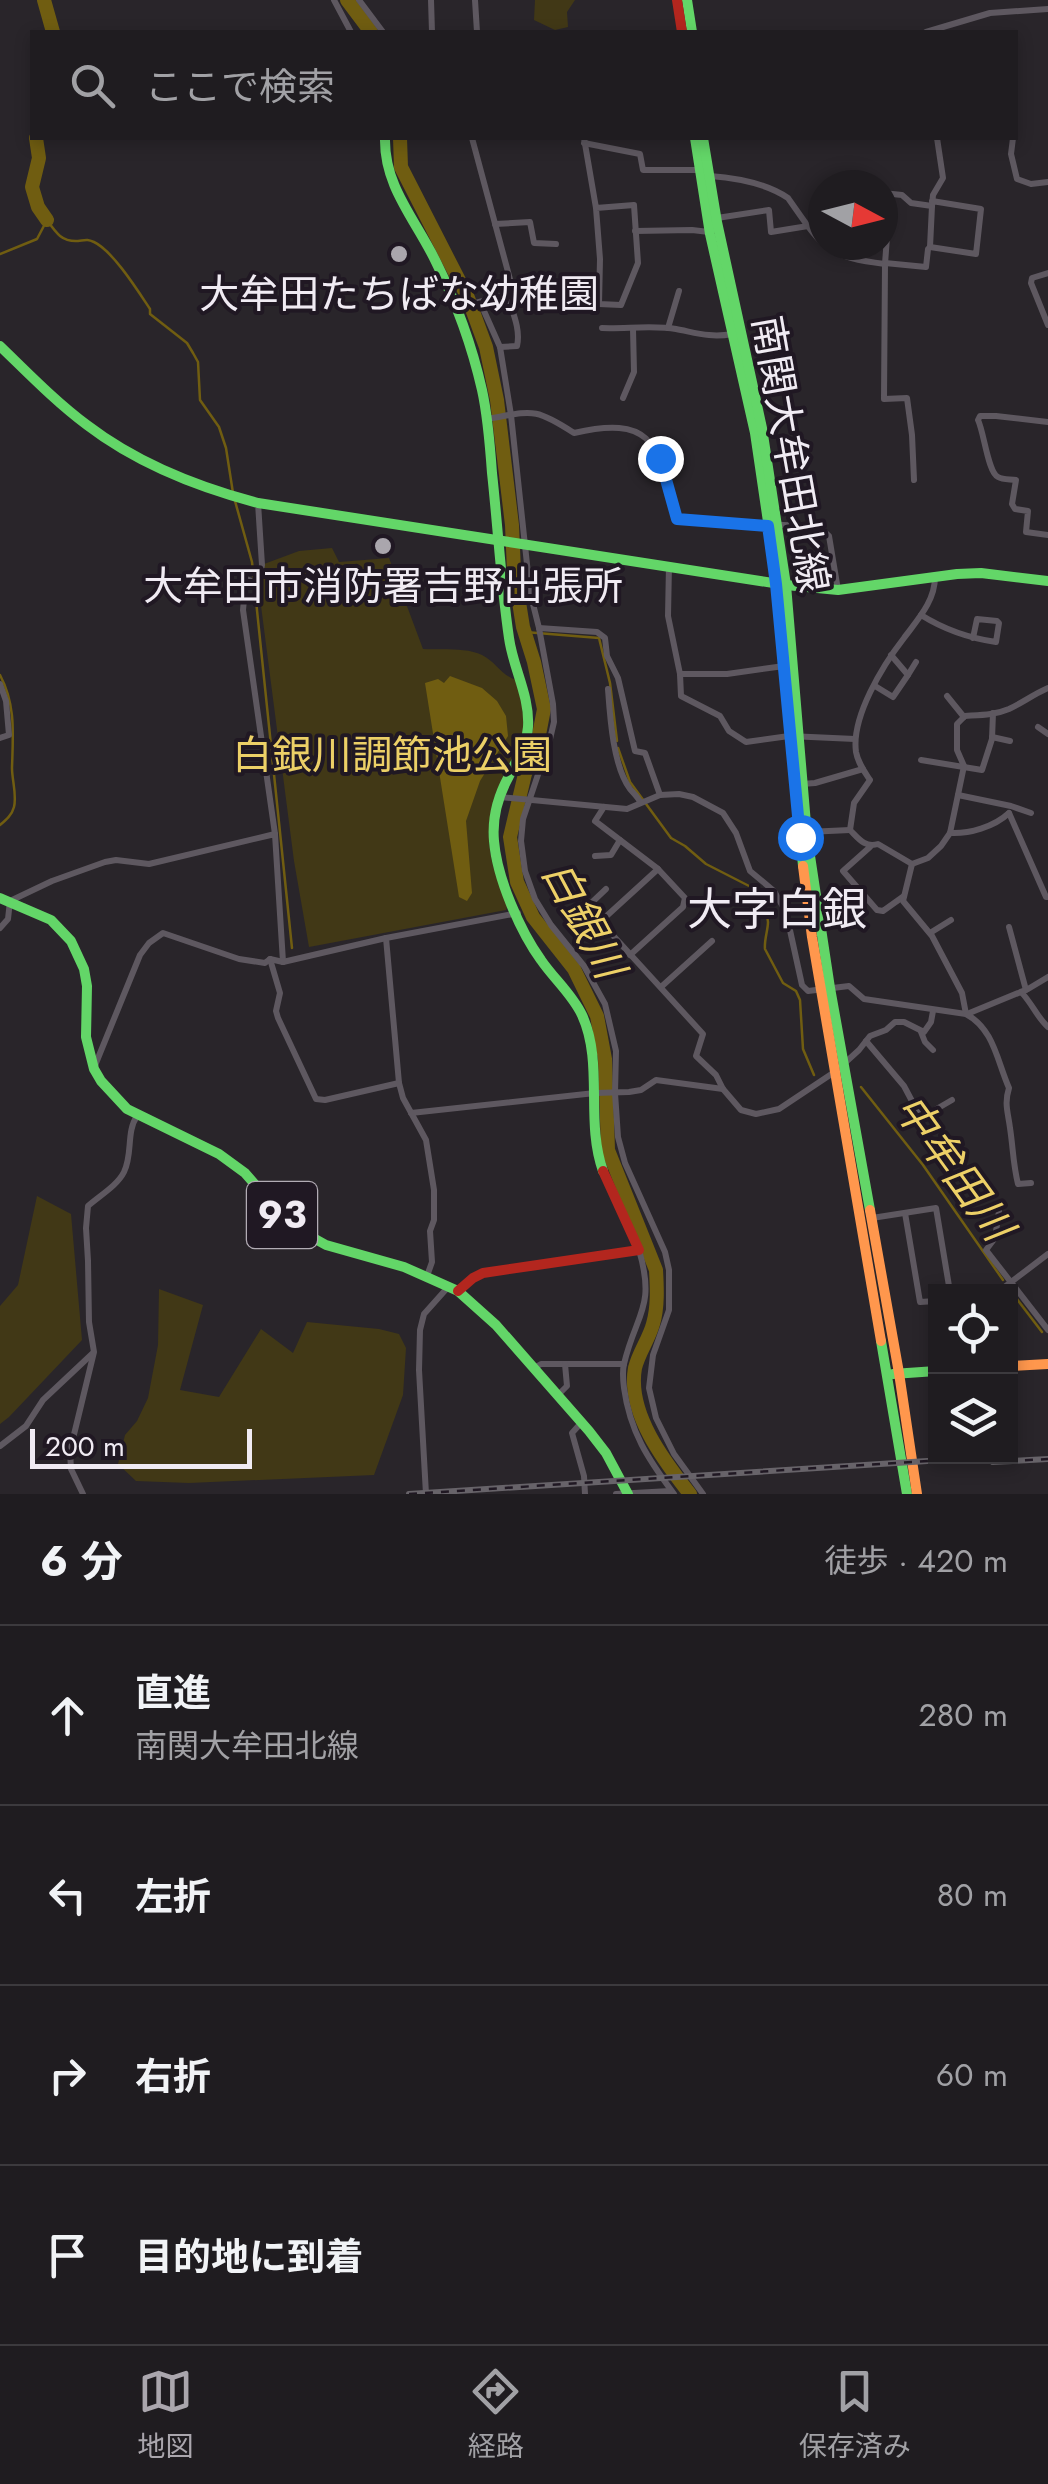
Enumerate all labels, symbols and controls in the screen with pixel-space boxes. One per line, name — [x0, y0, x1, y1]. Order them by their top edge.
search box — [30, 30, 1018, 140]
icon: search — [65, 58, 120, 113]
text: ここで検索 — [145, 59, 335, 114]
north arrow — [808, 170, 898, 260]
marker: 大牟田たちばな幼稚園 — [388, 243, 410, 265]
place label: 大牟田たちばな幼稚園 — [199, 265, 599, 323]
street label: 南関大牟田北線 — [738, 311, 844, 597]
route end — [638, 436, 684, 482]
marker: 大牟田市消防署吉野出張所 — [372, 535, 394, 557]
place label: 大牟田市消防署吉野出張所 — [143, 557, 623, 615]
park label: 白銀川調節池公園 — [232, 726, 552, 784]
route start — [778, 815, 824, 861]
water label: 白銀川 — [527, 849, 642, 993]
district label: 大字白銀 — [687, 877, 867, 942]
water label: 中牟田川 — [880, 1081, 1030, 1256]
road number: 93 — [247, 1182, 317, 1248]
map controls — [928, 1284, 1018, 1464]
button: locate — [928, 1284, 1018, 1374]
button: layers — [928, 1374, 1018, 1464]
scale bar — [30, 1424, 252, 1468]
text: 200 m — [45, 1426, 125, 1467]
text: 6 分 — [40, 1531, 123, 1592]
text: 徒歩 · 420 m — [825, 1538, 1008, 1584]
text: 直進 — [135, 1665, 211, 1720]
icon: ahead — [40, 1688, 95, 1743]
text: 280 m — [919, 1692, 1008, 1738]
text: 南関大牟田北線 — [135, 1723, 359, 1769]
icon: left — [40, 1868, 95, 1923]
text: 左折 — [135, 1869, 211, 1924]
text: 80 m — [937, 1872, 1008, 1918]
icon: right — [40, 2048, 95, 2103]
text: 右折 — [135, 2049, 211, 2104]
text: 60 m — [936, 2052, 1008, 2098]
icon: arrive — [40, 2228, 95, 2283]
text: 目的地に到着 — [135, 2229, 363, 2284]
tab: 地図 — [137, 2364, 193, 2467]
tab: 経路 — [468, 2364, 524, 2467]
tab: 保存済み — [799, 2364, 911, 2467]

